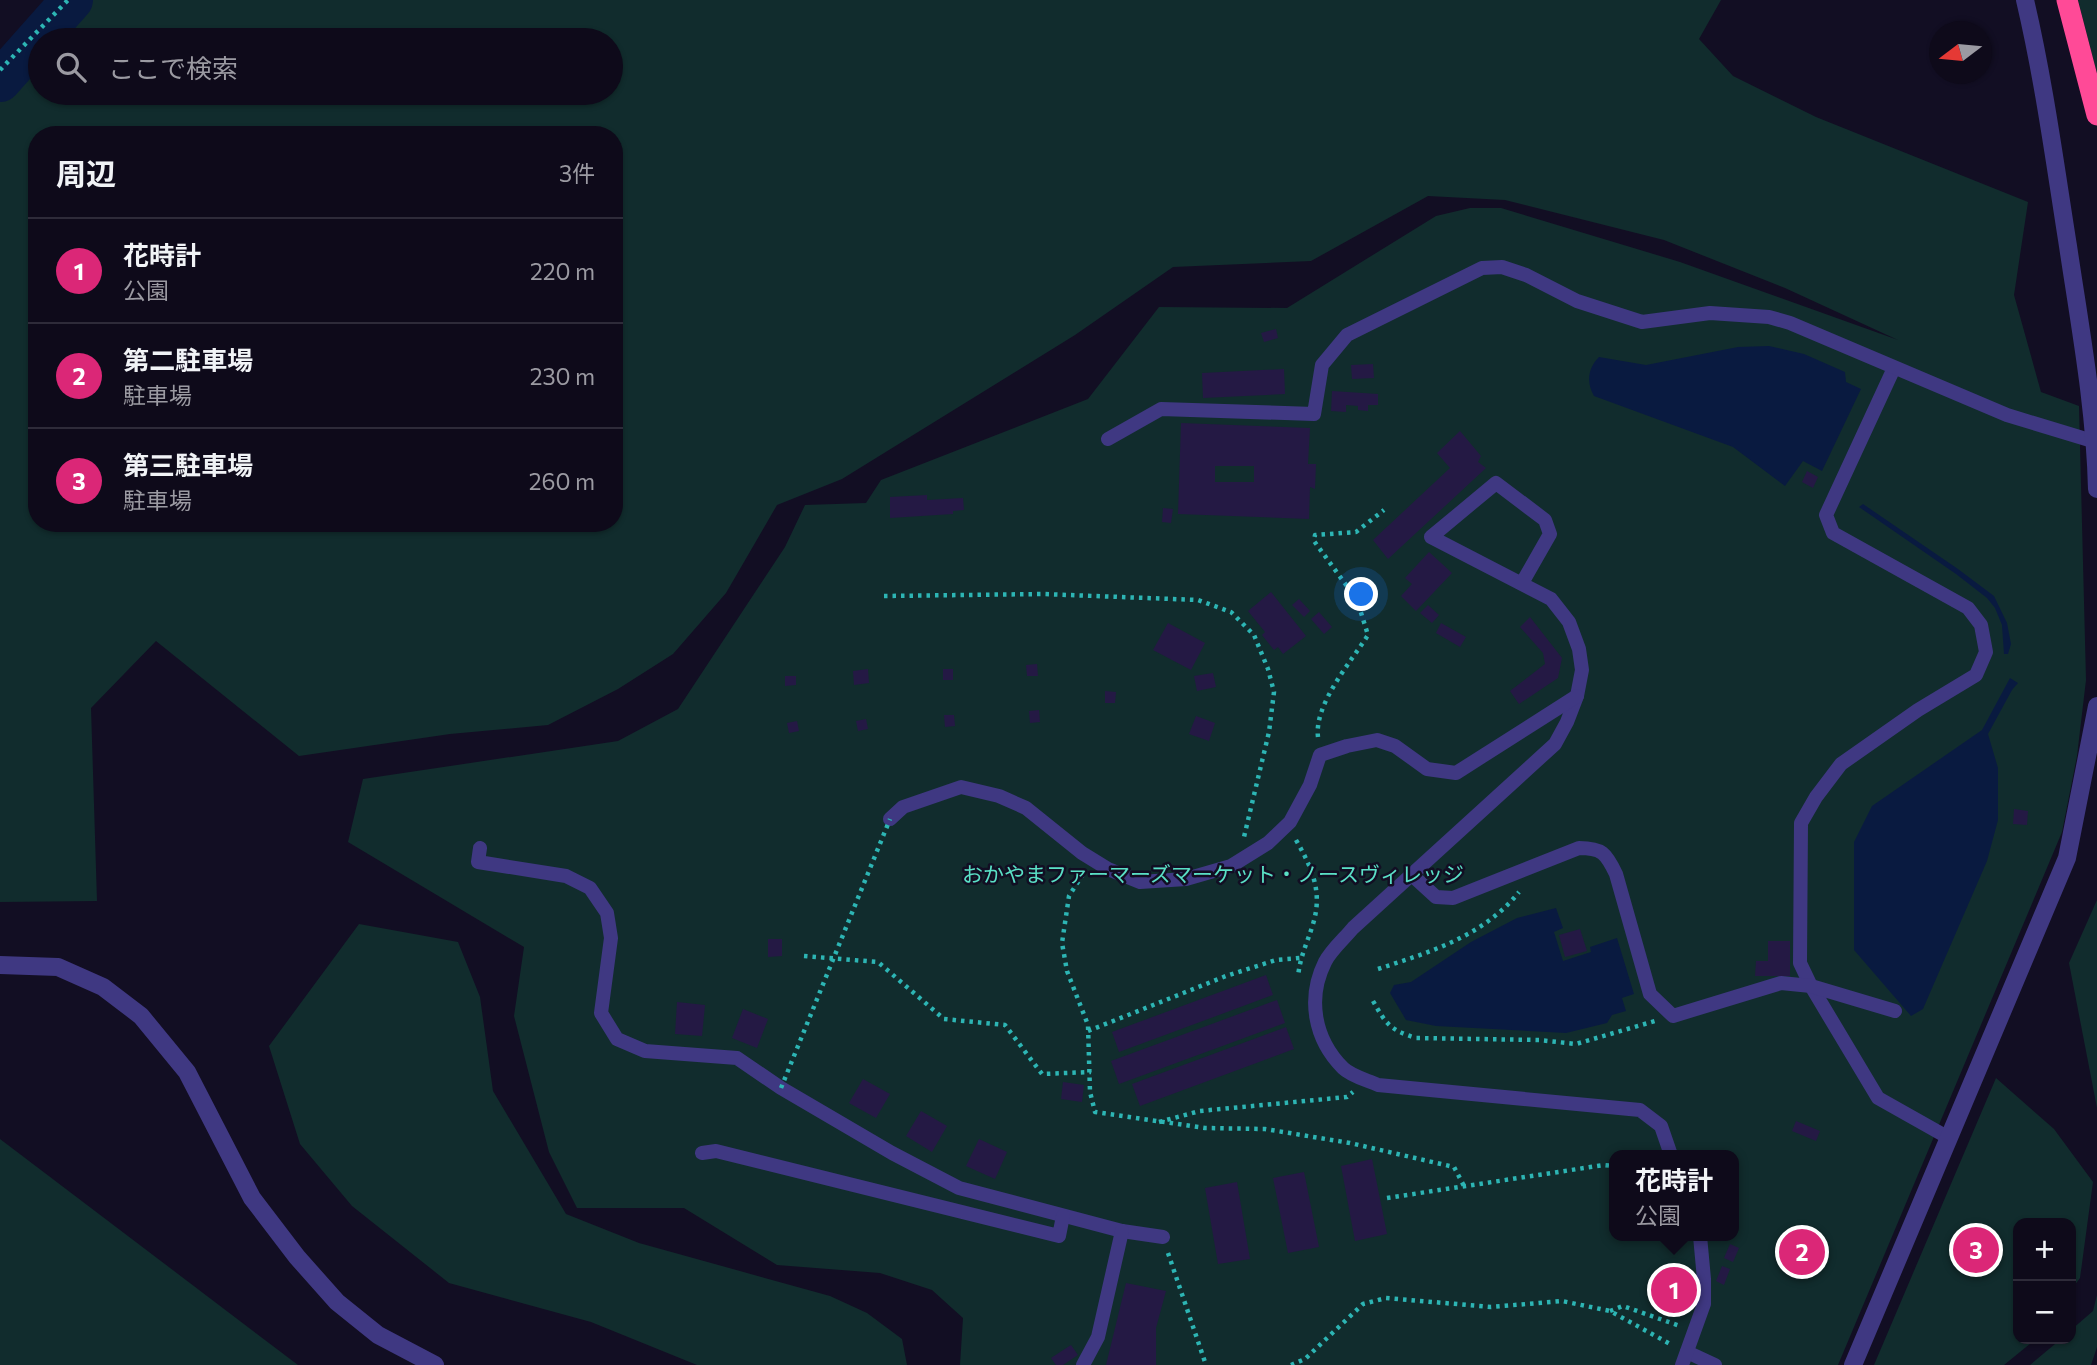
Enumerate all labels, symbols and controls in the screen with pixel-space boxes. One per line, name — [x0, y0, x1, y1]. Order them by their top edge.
north arrow — [1929, 21, 1992, 84]
search box — [28, 28, 623, 105]
icon: search — [52, 48, 90, 86]
text: ここで検索 — [108, 52, 238, 83]
text: 周辺 — [56, 154, 116, 191]
text: 3件 — [559, 159, 595, 187]
text: 花時計 — [123, 239, 201, 270]
text: 1 — [74, 257, 84, 285]
text: 220 m — [530, 257, 595, 285]
text: 公園 — [123, 276, 169, 304]
text: 第二駐車場 — [123, 344, 253, 375]
text: 2 — [72, 362, 86, 390]
text: 230 m — [530, 362, 595, 390]
text: 駐車場 — [123, 381, 192, 409]
text: 第三駐車場 — [123, 449, 253, 480]
text: 3 — [72, 467, 86, 495]
text: 260 m — [529, 467, 595, 495]
text: 駐車場 — [123, 486, 192, 514]
your location — [1344, 577, 1378, 611]
park label: おかやまファーマーズマーケット・ノースヴィレッジ — [962, 861, 1464, 886]
popup — [1609, 1150, 1739, 1241]
text: 花時計 — [1635, 1164, 1713, 1195]
text: 公園 — [1635, 1201, 1681, 1229]
map controls — [2013, 1218, 2076, 1344]
button: + — [2013, 1218, 2076, 1281]
pin: 3 — [1953, 1224, 1999, 1276]
pin: 2 — [1779, 1226, 1825, 1278]
pin: 1 — [1651, 1264, 1697, 1316]
button: − — [2013, 1281, 2076, 1344]

